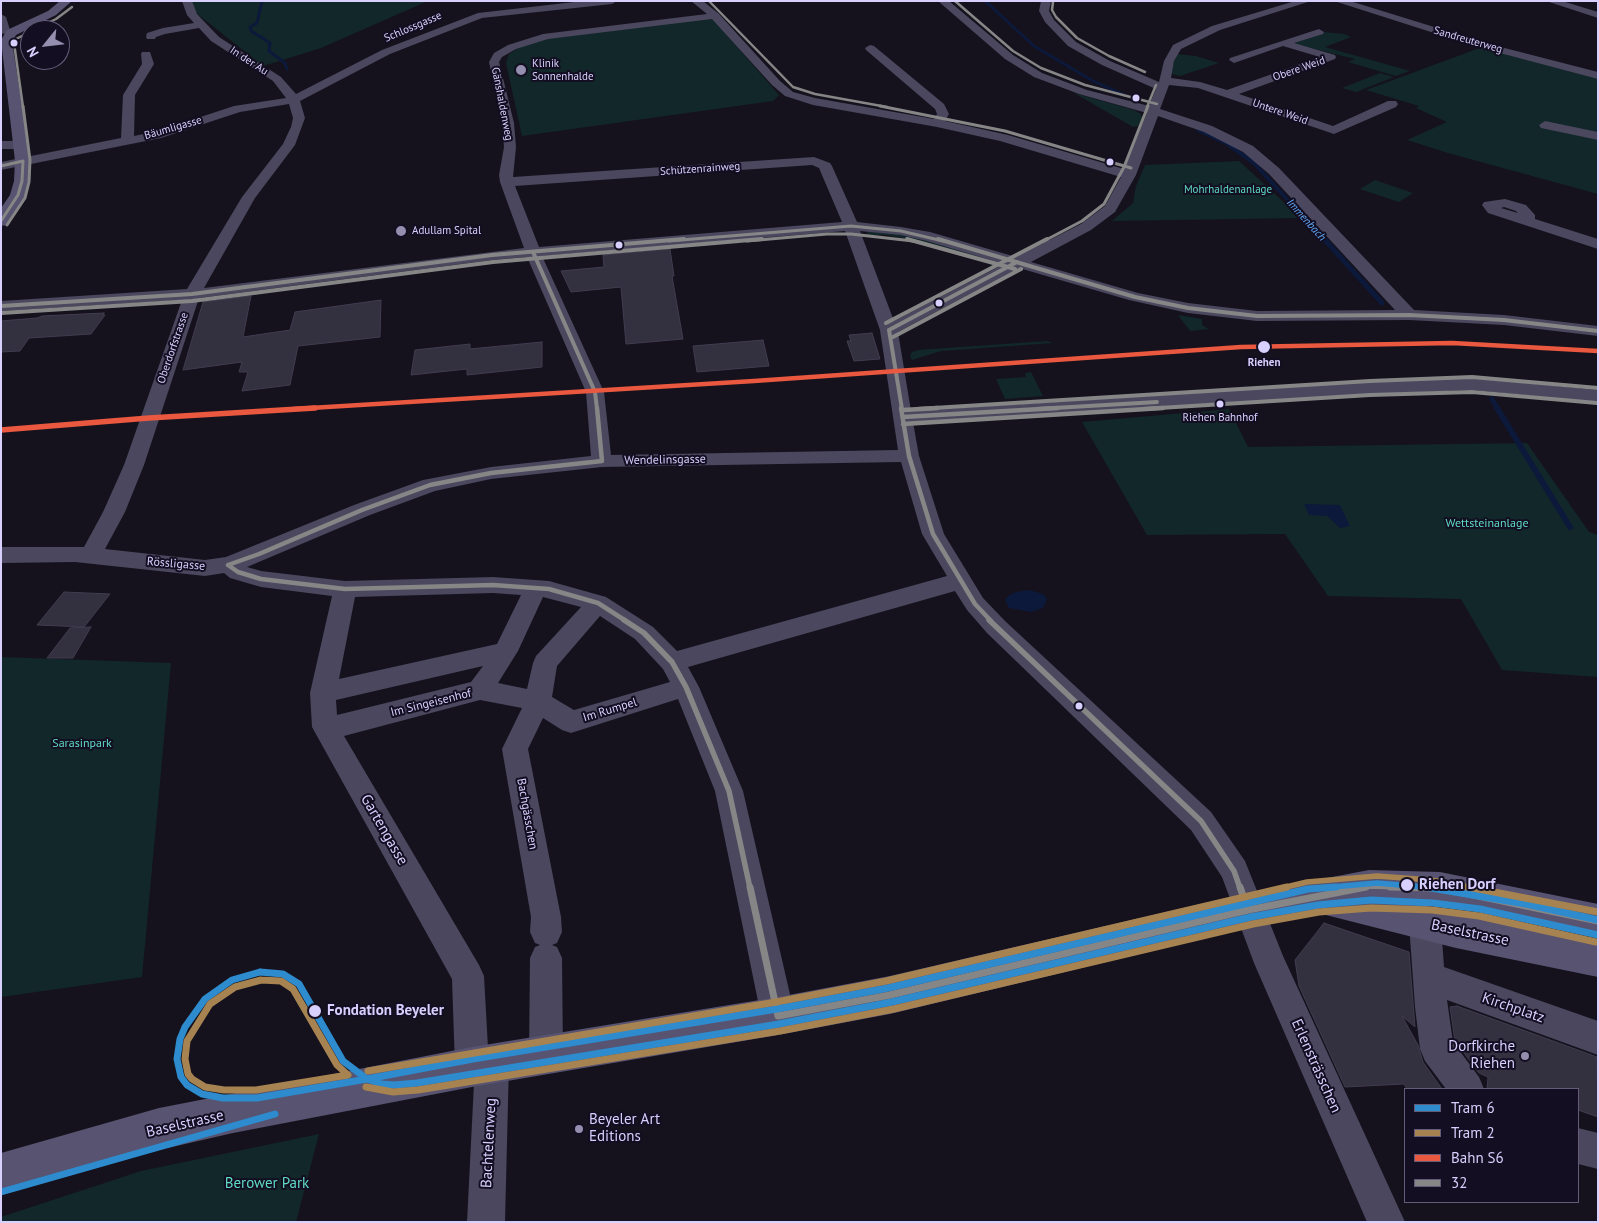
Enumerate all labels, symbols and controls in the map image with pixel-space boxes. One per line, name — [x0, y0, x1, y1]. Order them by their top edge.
street label: Schlossgasse — [382, 9, 444, 45]
north arrow — [20, 20, 70, 70]
street label: Sandreuterweg — [1432, 24, 1504, 56]
unlabelled marker — [9, 38, 19, 48]
text: N — [23, 43, 43, 60]
street label: In der Au — [227, 44, 271, 78]
street label: Obere Weid — [1271, 54, 1327, 84]
place label: Klinik Sonnenhalde — [532, 57, 594, 83]
marker: Klinik Sonnenhalde — [514, 63, 528, 77]
street label: Gänshaldenweg — [488, 66, 516, 142]
unlabelled marker — [1131, 93, 1141, 103]
street label: Untere Weid — [1251, 96, 1309, 128]
street label: Bäumligasse — [143, 114, 203, 142]
unlabelled marker — [1105, 157, 1115, 167]
street label: Schützenrainweg — [659, 160, 741, 178]
park label: Mohrhaldenanlage — [1184, 183, 1272, 197]
water label: Immenbach — [1284, 196, 1328, 244]
marker: Adullam Spital — [394, 224, 408, 238]
place label: Adullam Spital — [412, 224, 481, 238]
unlabelled marker — [614, 240, 624, 250]
unlabelled marker — [934, 298, 944, 308]
street label: Oberdorfstrasse — [155, 311, 191, 385]
marker: Riehen — [1256, 339, 1272, 355]
place label: Riehen — [1248, 356, 1280, 370]
marker: Riehen Bahnhof — [1215, 399, 1225, 409]
place label: Riehen Bahnhof — [1183, 411, 1257, 425]
street label: Wendelinsgasse — [624, 452, 706, 468]
park label: Wettsteinanlage — [1445, 517, 1529, 531]
street label: Rössligasse — [146, 554, 206, 574]
street label: Im Singeisenhof — [389, 686, 473, 720]
street label: Im Rumpel — [581, 695, 639, 725]
unlabelled marker — [1074, 701, 1084, 711]
park label: Sarasinpark — [52, 737, 112, 751]
street label: Bachgässchen — [514, 777, 540, 851]
street label: Gartengasse — [357, 791, 411, 869]
place label: Riehen Dorf — [1419, 876, 1495, 894]
marker: Riehen Dorf — [1399, 877, 1415, 893]
street label: Baselstrasse — [1430, 916, 1510, 950]
street label: Kirchplatz — [1479, 989, 1547, 1027]
place label: Fondation Beyeler — [327, 1002, 444, 1020]
marker: Fondation Beyeler — [307, 1003, 323, 1019]
street label: Erlensträsschen — [1287, 1016, 1345, 1116]
place label: Dorfkirche Riehen — [1448, 1038, 1515, 1073]
marker: Dorfkirche Riehen — [1519, 1050, 1531, 1062]
legend — [1404, 1088, 1579, 1203]
street label: Bachtelenweg — [478, 1097, 500, 1189]
text: Tram 6 — [1451, 1098, 1495, 1117]
street label: Baselstrasse — [145, 1106, 225, 1142]
place label: Beyeler Art Editions — [589, 1111, 660, 1146]
marker: Beyeler Art Editions — [573, 1123, 585, 1135]
text: Tram 2 — [1451, 1123, 1495, 1142]
text: Bahn S6 — [1451, 1148, 1504, 1167]
text: 32 — [1451, 1173, 1467, 1192]
park label: Berower Park — [225, 1175, 309, 1193]

